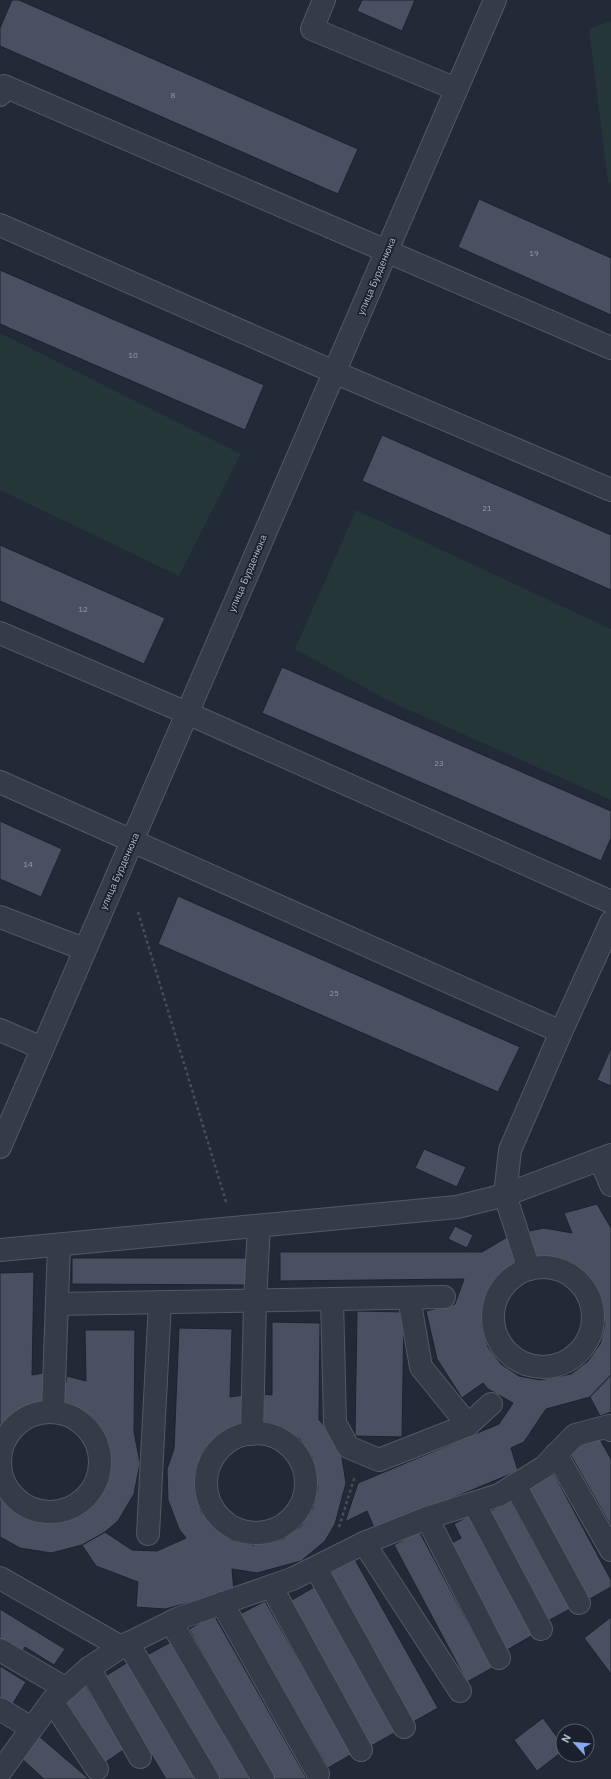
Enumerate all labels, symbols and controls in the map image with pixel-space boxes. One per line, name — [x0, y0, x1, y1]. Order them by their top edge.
house number: 8 — [171, 90, 176, 100]
street label: улица Бурденюка — [354, 235, 399, 317]
house number: 19 — [529, 248, 539, 258]
house number: 10 — [128, 350, 138, 360]
house number: 21 — [482, 503, 492, 513]
street label: улица Бурденюка — [225, 532, 270, 614]
house number: 12 — [78, 604, 88, 614]
house number: 23 — [434, 758, 444, 768]
street label: улица Бурденюка — [97, 830, 143, 912]
house number: 14 — [23, 859, 33, 869]
house number: 25 — [329, 988, 339, 998]
north arrow — [555, 1723, 595, 1763]
text: N — [558, 1732, 574, 1745]

